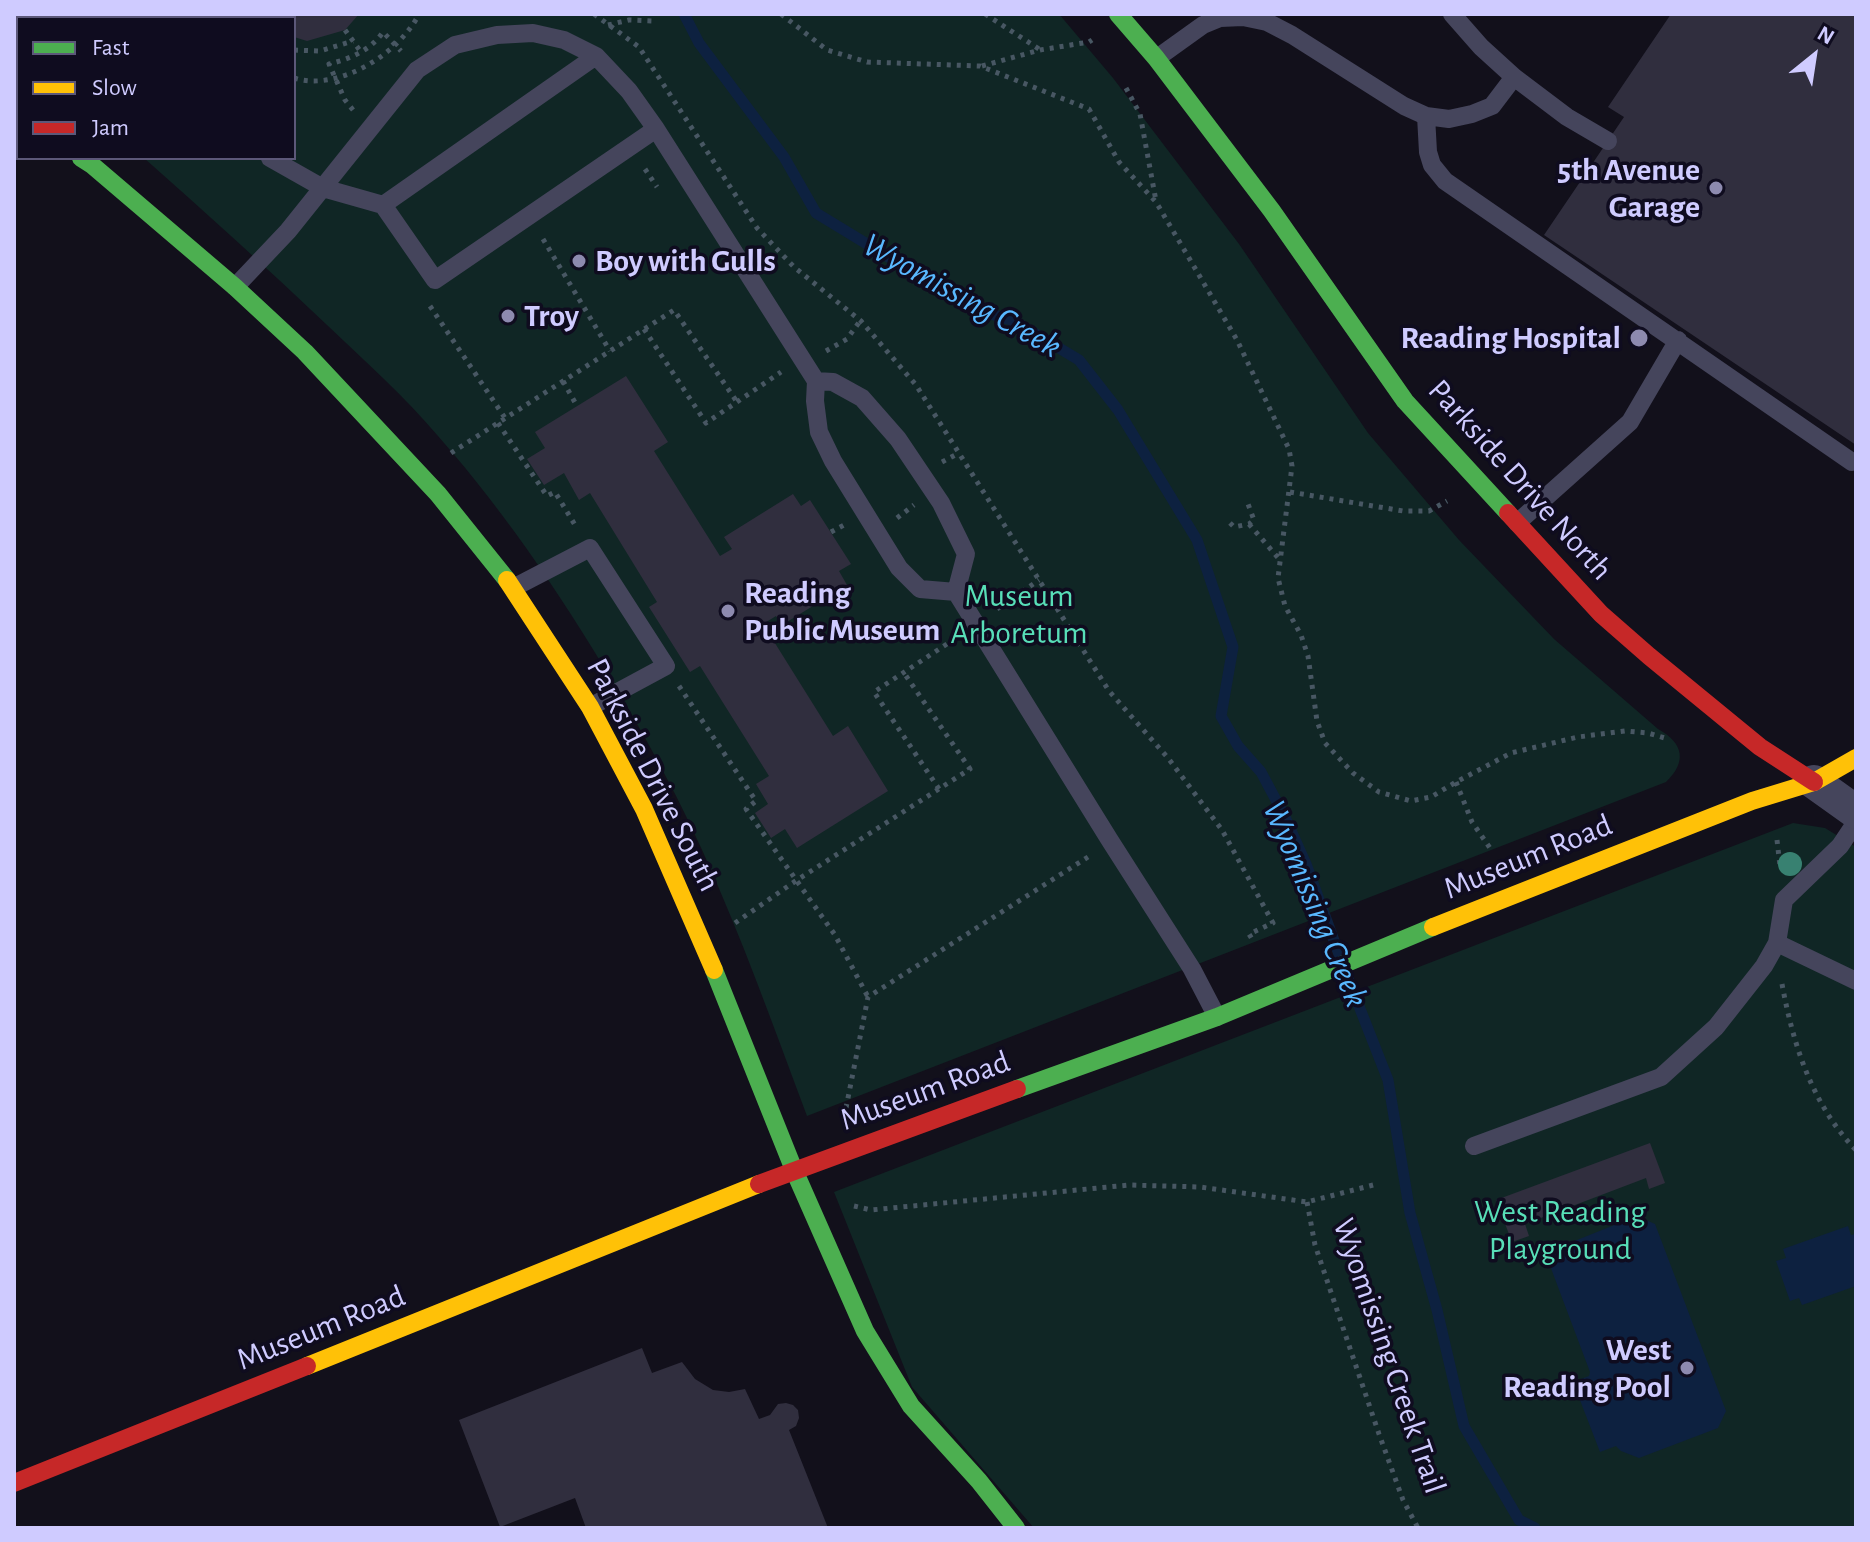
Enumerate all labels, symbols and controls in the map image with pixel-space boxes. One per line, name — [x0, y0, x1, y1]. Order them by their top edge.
legend — [16, 16, 296, 160]
north arrow — [1774, 16, 1854, 96]
text: N — [1814, 22, 1838, 49]
text: Fast — [92, 36, 129, 60]
text: Slow — [92, 76, 137, 100]
text: Jam — [92, 116, 129, 140]
place label: 5th Avenue Garage — [1557, 151, 1700, 226]
marker: 5th Avenue Garage — [1707, 179, 1725, 197]
water label: Wyomissing Creek — [856, 225, 1068, 367]
place label: Boy with Gulls — [595, 242, 776, 280]
marker: Boy with Gulls — [570, 252, 588, 270]
place label: Troy — [524, 297, 579, 335]
marker: Troy — [499, 307, 517, 325]
place label: Reading Hospital — [1400, 319, 1621, 357]
marker: Reading Hospital — [1628, 327, 1650, 349]
street label: Parkside Drive North — [1420, 372, 1620, 588]
place label: Reading Public Museum — [744, 574, 940, 649]
park label: Museum Arboretum — [950, 577, 1088, 652]
marker: Reading Public Museum — [719, 602, 737, 620]
street label: Parkside Drive South — [578, 652, 728, 898]
water label: Wyomissing Creek — [1253, 794, 1377, 1014]
street label: Museum Road — [1438, 806, 1618, 908]
street label: Museum Road — [835, 1043, 1015, 1139]
park label: West Reading Playground — [1474, 1193, 1646, 1268]
street label: Wyomissing Creek Trail — [1324, 1213, 1454, 1499]
street label: Museum Road — [231, 1277, 411, 1379]
place label: West Reading Pool — [1503, 1331, 1671, 1406]
marker: West Reading Pool — [1678, 1359, 1696, 1377]

